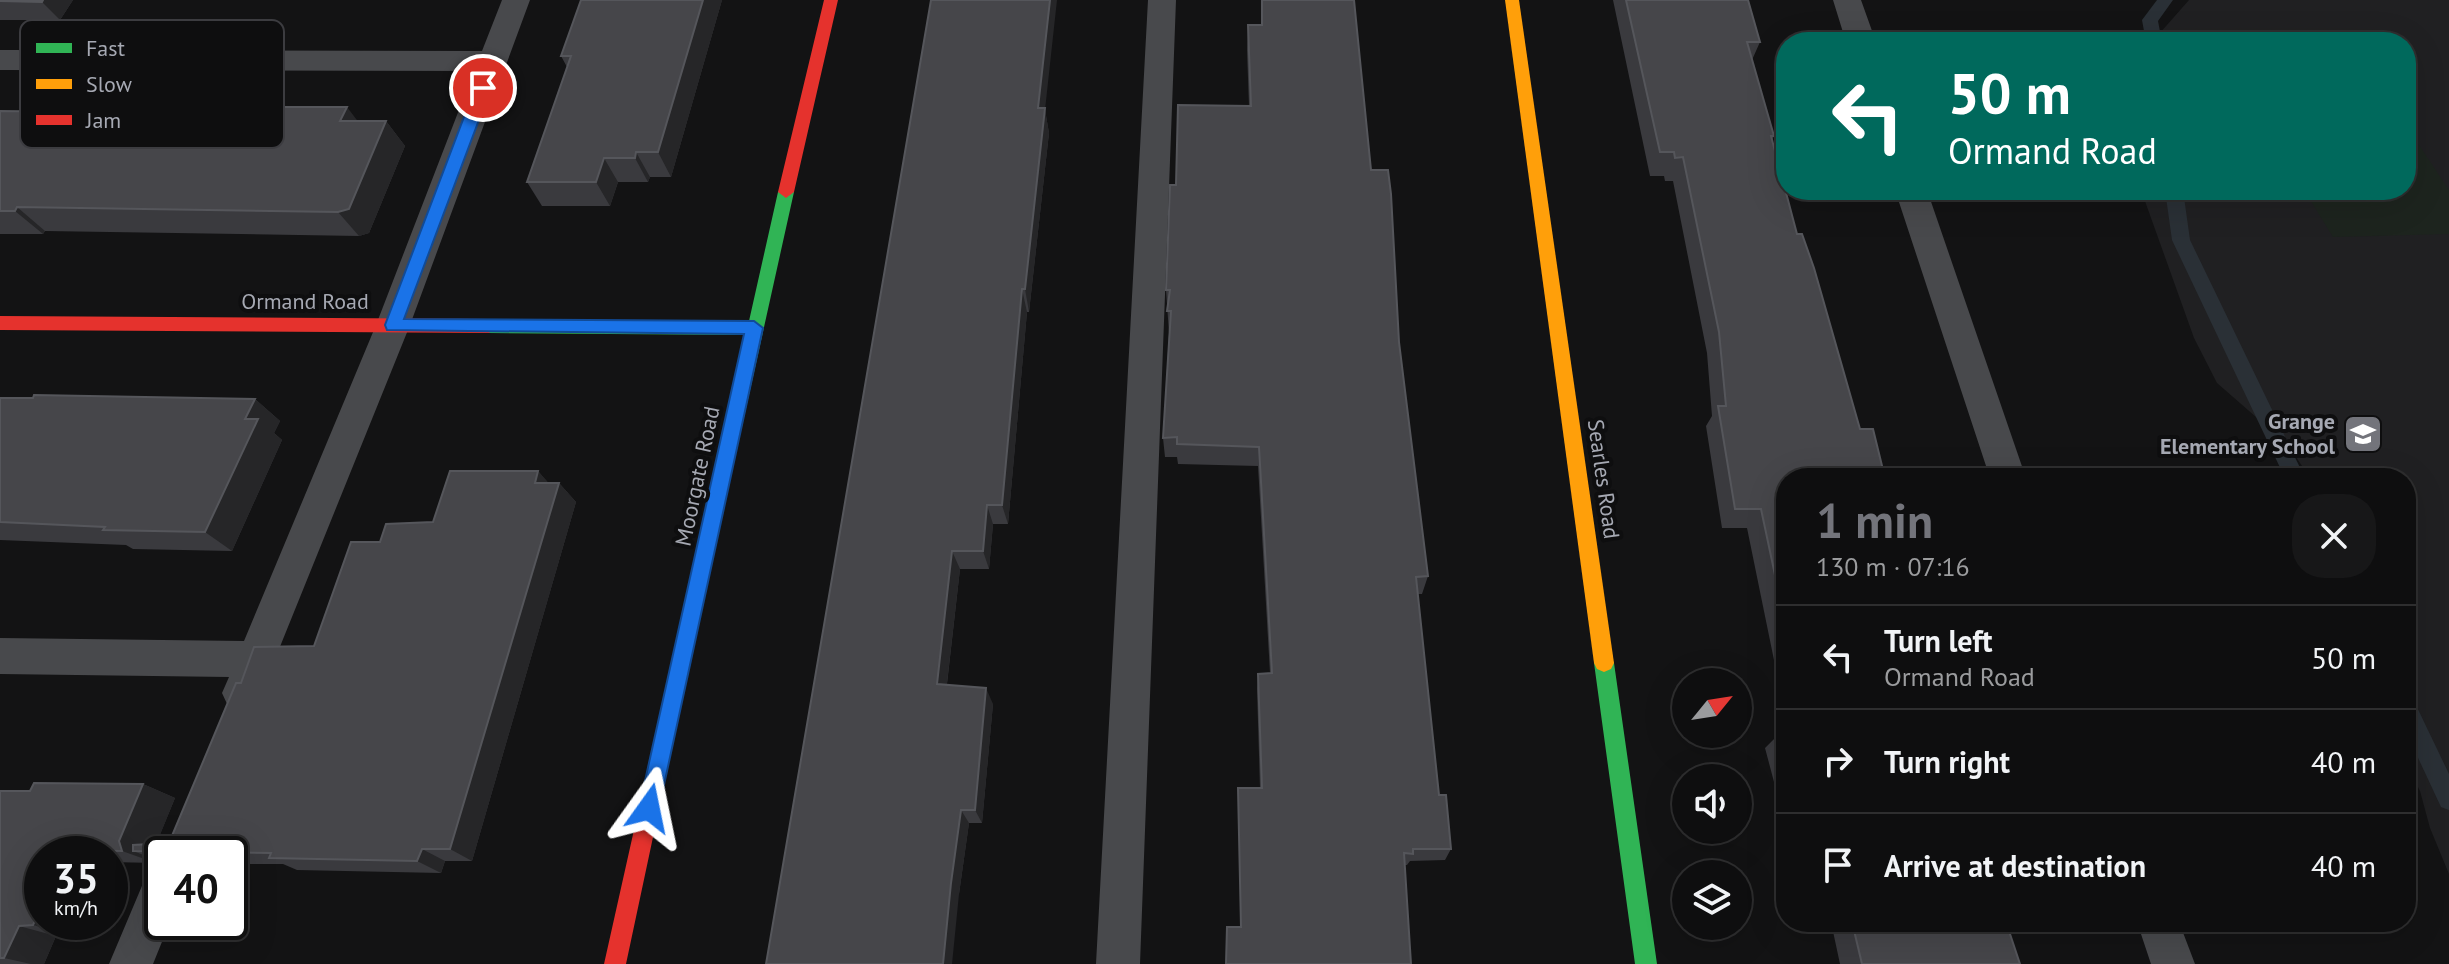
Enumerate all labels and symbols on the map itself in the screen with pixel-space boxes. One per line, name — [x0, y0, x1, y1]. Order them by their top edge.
legend — [20, 20, 284, 148]
text: Fast — [86, 34, 126, 62]
pin — [449, 54, 517, 122]
text: Slow — [86, 70, 132, 98]
text: Jam — [85, 106, 121, 134]
street label: Ormand Road — [241, 287, 369, 315]
street label: Moorgate Road — [669, 404, 725, 548]
place label: Grange Elementary School — [2160, 407, 2336, 460]
school or university icon: Grange Elementary School — [2342, 413, 2384, 455]
street label: Searles Road — [1582, 417, 1626, 541]
north arrow — [1672, 668, 1752, 748]
position arrow — [607, 766, 691, 850]
speed limit sign: 40 — [144, 836, 248, 940]

